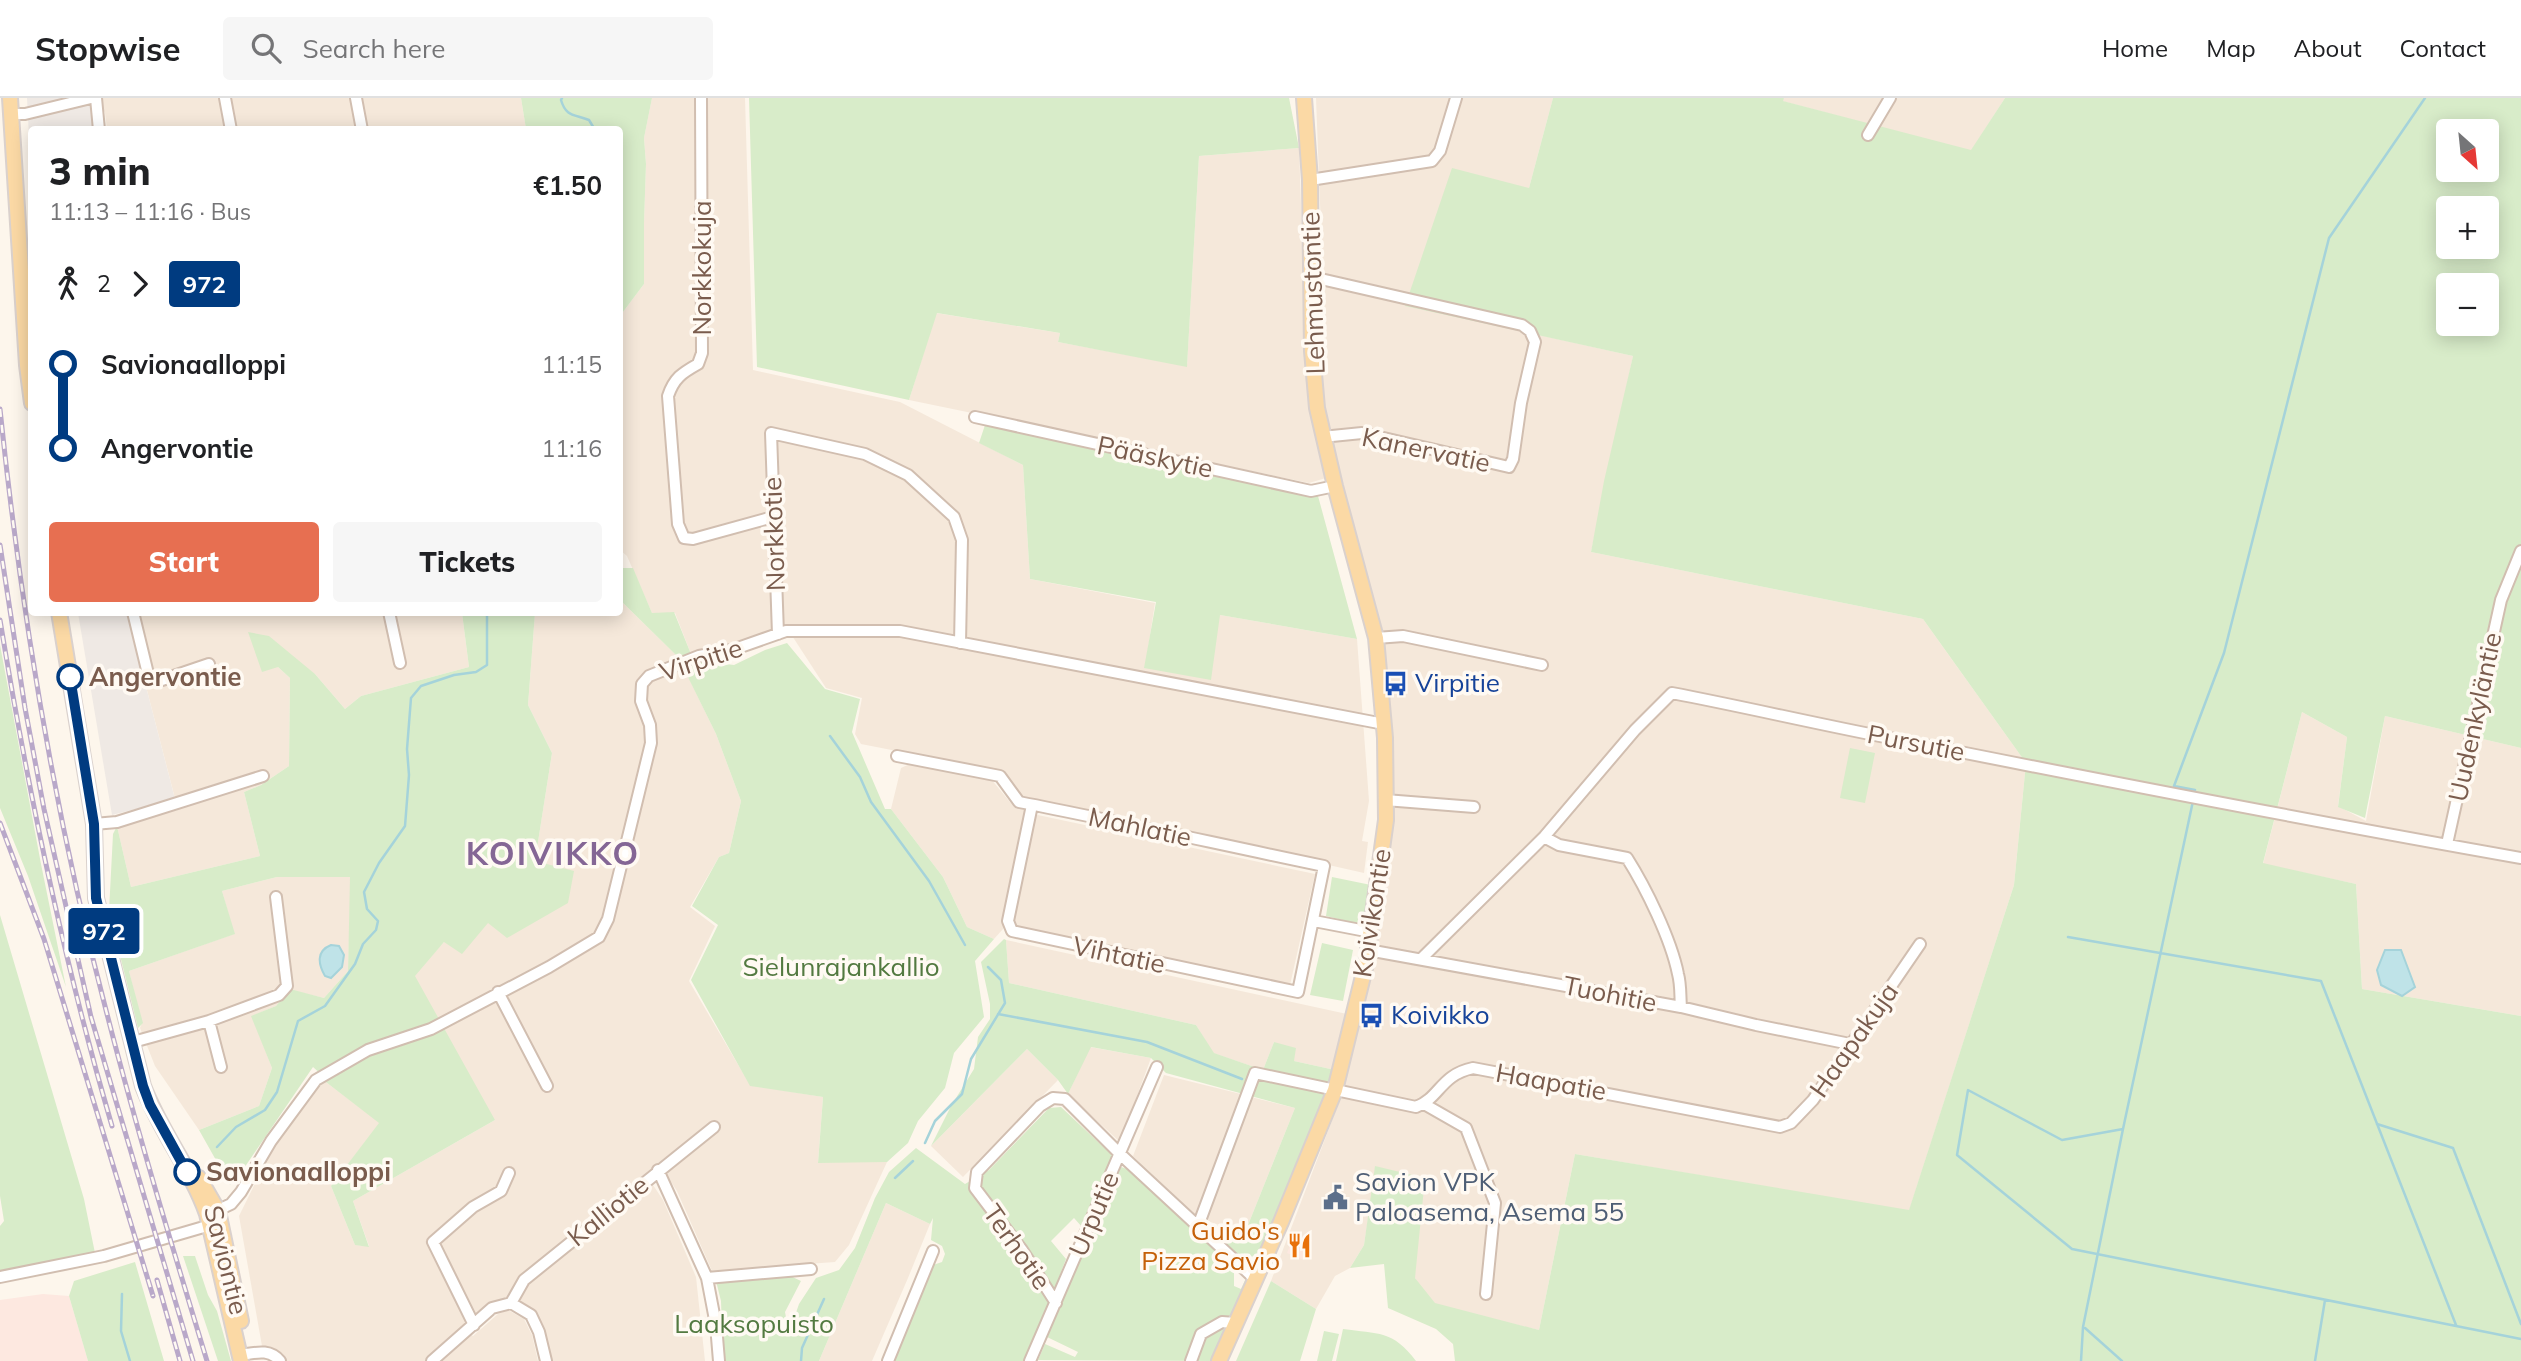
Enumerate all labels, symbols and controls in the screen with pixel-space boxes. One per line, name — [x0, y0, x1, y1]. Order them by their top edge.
search box — [223, 17, 713, 80]
text: Stopwise — [35, 28, 181, 69]
icon: search — [247, 29, 285, 67]
text: Search here — [303, 32, 445, 65]
text: Home — [2102, 33, 2168, 63]
text: Map — [2206, 33, 2256, 63]
text: About — [2294, 33, 2362, 63]
text: Contact — [2400, 33, 2486, 63]
north arrow — [2436, 119, 2499, 182]
map controls — [2436, 119, 2499, 336]
text: 3 min — [49, 147, 151, 195]
text: €1.50 — [533, 169, 602, 202]
button: + — [2436, 196, 2499, 259]
text: 11:13 – 11:16 · Bus — [49, 197, 251, 226]
street label: Norkkokuja — [685, 200, 718, 336]
street label: Lehmustontie — [1293, 211, 1332, 375]
icon: walk — [49, 265, 87, 303]
icon: forward — [121, 265, 159, 303]
text: 2 — [97, 269, 111, 298]
text: 972 — [183, 269, 226, 299]
button: − — [2436, 273, 2499, 336]
text: Savionaalloppi — [101, 348, 286, 381]
text: 11:15 — [542, 350, 602, 379]
street label: Kanervatie — [1359, 420, 1493, 479]
street label: Pääskytie — [1094, 428, 1216, 485]
text: Angervontie — [101, 432, 253, 465]
text: 11:16 — [542, 434, 602, 463]
street label: Norkkotie — [755, 476, 792, 592]
button: Start — [49, 522, 319, 602]
button: Tickets — [333, 522, 602, 602]
street label: Uudenkyläntie — [2440, 629, 2509, 805]
street label: Virpitie — [655, 631, 746, 688]
place label: Angervontie — [89, 660, 241, 693]
marker: Angervontie — [57, 664, 83, 690]
place label: Virpitie — [1415, 666, 1500, 699]
bus stop icon: Virpitie — [1381, 669, 1409, 697]
street label: Pursutie — [1865, 717, 1968, 768]
street label: Mahlatie — [1086, 800, 1195, 854]
district label: KOIVIKKO — [466, 832, 640, 873]
street label: Koivikontie — [1345, 846, 1398, 980]
line badge: 972 — [64, 908, 144, 954]
text: 972 — [82, 916, 126, 946]
street label: Vihtatie — [1070, 929, 1168, 980]
park label: Sielunrajankallio — [742, 950, 940, 983]
street label: Tuohitie — [1561, 968, 1660, 1019]
street label: Haapakuja — [1802, 976, 1905, 1103]
place label: Koivikko — [1391, 998, 1490, 1031]
bus stop icon: Koivikko — [1357, 1001, 1385, 1029]
street label: Haapatie — [1493, 1056, 1609, 1107]
place label: Savionaalloppi — [206, 1155, 391, 1188]
marker: Savionaalloppi — [174, 1159, 200, 1185]
place label: Savion VPK Paloasema, Asema 55 — [1355, 1165, 1624, 1228]
street label: Urputie — [1061, 1167, 1126, 1261]
street label: Kalliotie — [560, 1168, 655, 1253]
public building icon: Savion VPK Paloasema, Asema 55 — [1321, 1183, 1349, 1211]
street label: Terhotie — [976, 1198, 1059, 1296]
street label: Saviontie — [197, 1202, 256, 1318]
place label: Guido's Pizza Savio — [1141, 1214, 1280, 1277]
restaurant icon: Guido's Pizza Savio — [1286, 1232, 1314, 1260]
park label: Laaksopuisto — [674, 1307, 834, 1340]

